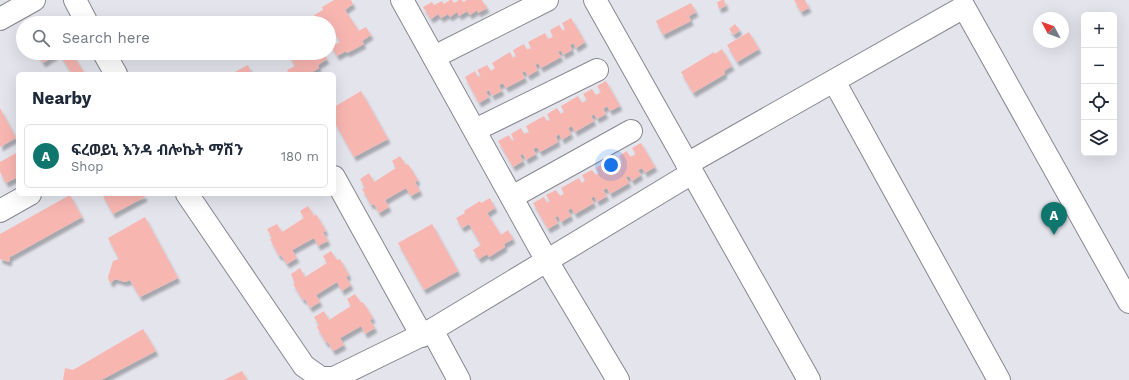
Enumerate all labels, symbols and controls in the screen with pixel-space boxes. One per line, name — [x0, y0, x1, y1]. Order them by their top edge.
north arrow — [1033, 12, 1069, 48]
map controls — [1081, 12, 1117, 156]
button: + — [1081, 12, 1117, 48]
search box — [16, 16, 336, 60]
icon: search — [30, 27, 52, 49]
text: Search here — [62, 29, 150, 47]
button: − — [1081, 48, 1117, 84]
button: locate — [1081, 84, 1117, 120]
text: Nearby — [32, 88, 91, 108]
button: layers — [1081, 120, 1117, 156]
text: ፍረወይኒ እንዳ ብሎኬት ማሽን — [71, 141, 243, 159]
text: A — [42, 149, 50, 164]
text: 180 m — [281, 149, 319, 164]
your location — [601, 155, 621, 175]
text: Shop — [71, 159, 103, 174]
pin: A — [1041, 202, 1067, 235]

